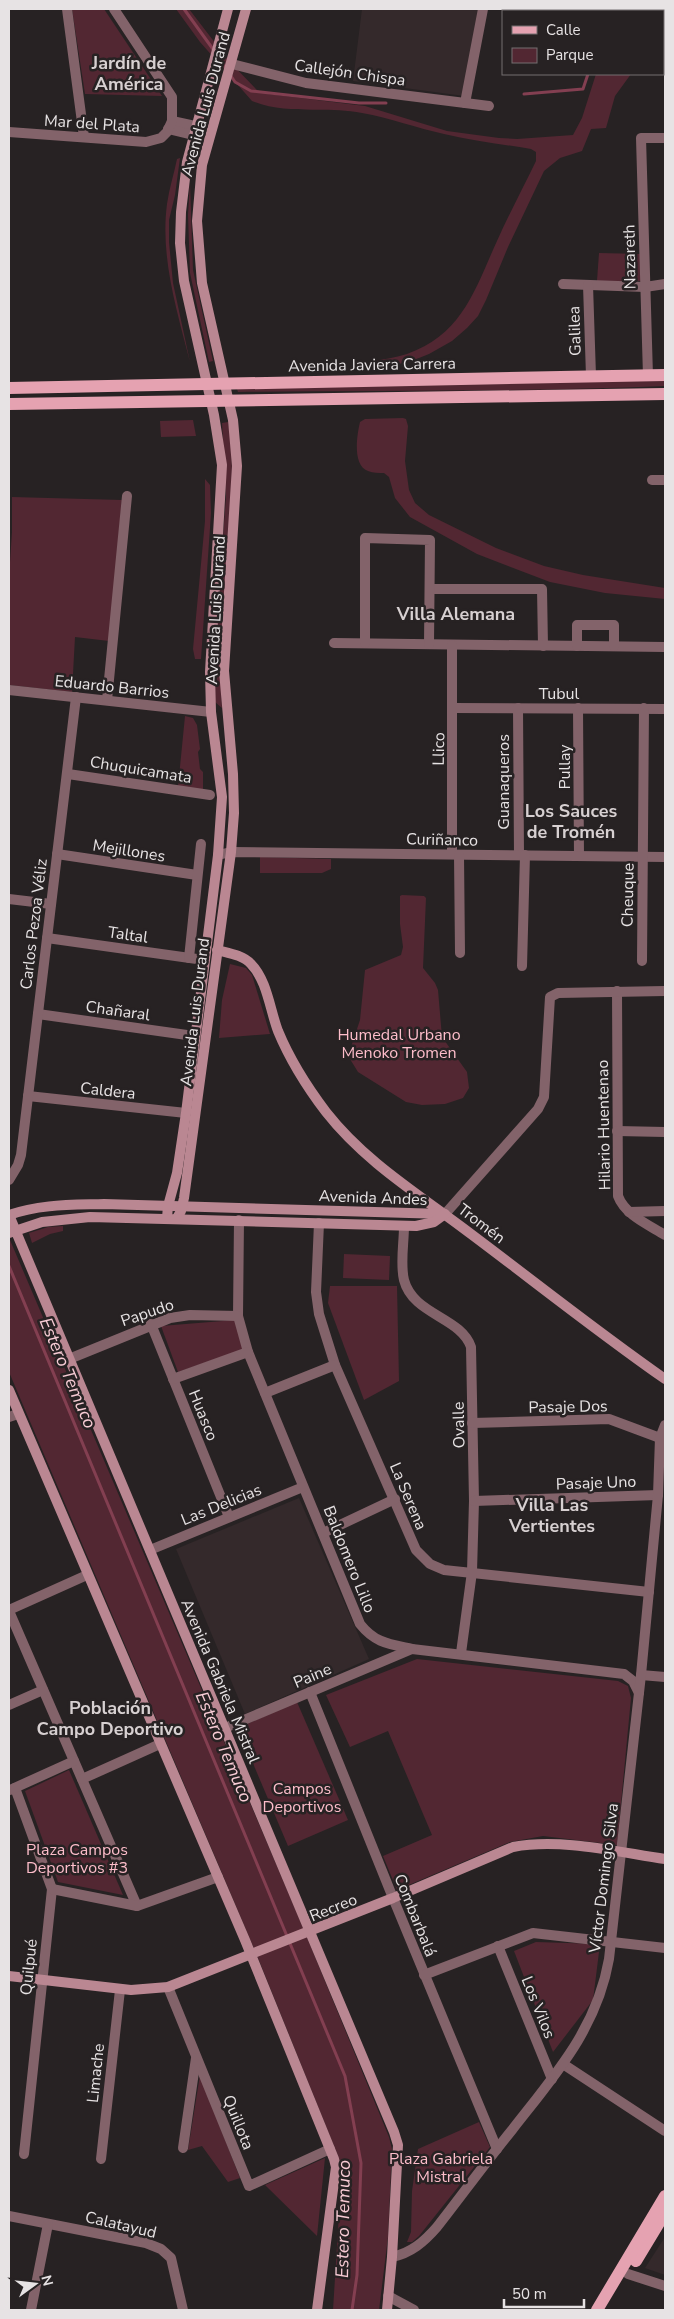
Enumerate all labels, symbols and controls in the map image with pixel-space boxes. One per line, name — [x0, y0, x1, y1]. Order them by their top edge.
legend — [502, 10, 664, 75]
text: Calle — [546, 20, 581, 40]
street label: Avenida Luis Durand — [176, 29, 236, 179]
text: Parque — [546, 45, 594, 65]
district label: Jardín de América — [91, 51, 166, 96]
street label: Callejón Chispa — [293, 54, 407, 92]
street label: Mar del Plata — [43, 110, 141, 138]
street label: Nazareth — [618, 224, 642, 290]
street label: Galilea — [563, 305, 587, 356]
street label: Avenida Javiera Carrera — [288, 353, 456, 377]
street label: Avenida Luis Durand — [201, 535, 231, 685]
district label: Villa Alemana — [396, 602, 515, 626]
street label: Eduardo Barrios — [54, 670, 170, 704]
street label: Tubul — [539, 683, 580, 705]
street label: Llico — [428, 732, 450, 766]
street label: Guanaqueros — [493, 734, 515, 830]
street label: Pullay — [554, 744, 576, 790]
street label: Chuquicamata — [88, 751, 193, 789]
district label: Los Sauces de Tromén — [525, 799, 617, 844]
street label: Curiñanco — [406, 828, 478, 852]
street label: Mejillones — [91, 834, 167, 868]
street label: Carlos Pezoa Véliz — [15, 858, 53, 991]
street label: Cheuque — [616, 863, 640, 927]
street label: Taltal — [106, 921, 150, 949]
street label: Avenida Luis Durand — [175, 937, 215, 1087]
street label: Chañaral — [84, 996, 152, 1026]
park label: Humedal Urbano Menoko Tromen — [337, 1024, 461, 1064]
street label: Hilario Huentenao — [592, 1059, 616, 1191]
street label: Caldera — [79, 1077, 137, 1105]
street label: Avenida Andes — [318, 1185, 428, 1211]
street label: Tromén — [453, 1199, 510, 1249]
street label: Papudo — [118, 1294, 177, 1332]
water label: Estero Temuco — [34, 1314, 102, 1432]
street label: Huasco — [183, 1386, 223, 1444]
street label: Pasaje Dos — [528, 1395, 608, 1419]
street label: Ovalle — [448, 1401, 470, 1449]
street label: La Serena — [384, 1459, 432, 1534]
street label: Pasaje Uno — [555, 1471, 637, 1495]
street label: Las Delicias — [178, 1479, 265, 1531]
district label: Villa Las Vertientes — [508, 1493, 595, 1538]
street label: Baldomero Lillo — [318, 1503, 381, 1616]
street label: Avenida Gabriela Mistral — [175, 1596, 265, 1767]
street label: Paine — [290, 1658, 335, 1694]
water label: Estero Temuco — [190, 1688, 258, 1806]
district label: Población Campo Deportivo — [37, 1696, 183, 1741]
park label: Campos Deportivos — [263, 1778, 341, 1818]
street label: Víctor Domingo Silva — [584, 1802, 624, 1955]
park label: Plaza Campos Deportivos #3 — [26, 1839, 128, 1879]
street label: Combarbalá — [389, 1871, 442, 1960]
street label: Recreo — [306, 1888, 361, 1927]
street label: Quilpué — [15, 1938, 43, 1996]
street label: Los Vilos — [516, 1973, 561, 2042]
street label: Limache — [82, 2042, 110, 2104]
street label: Quillota — [217, 2092, 259, 2153]
park label: Plaza Gabriela Mistral — [389, 2148, 493, 2188]
water label: Estero Temuco — [330, 2160, 356, 2278]
street label: Calatayud — [83, 2206, 159, 2244]
north arrow — [10, 2259, 60, 2309]
text: N — [37, 2273, 58, 2288]
scale bar — [504, 2276, 584, 2308]
text: 50 m — [512, 2284, 547, 2304]

